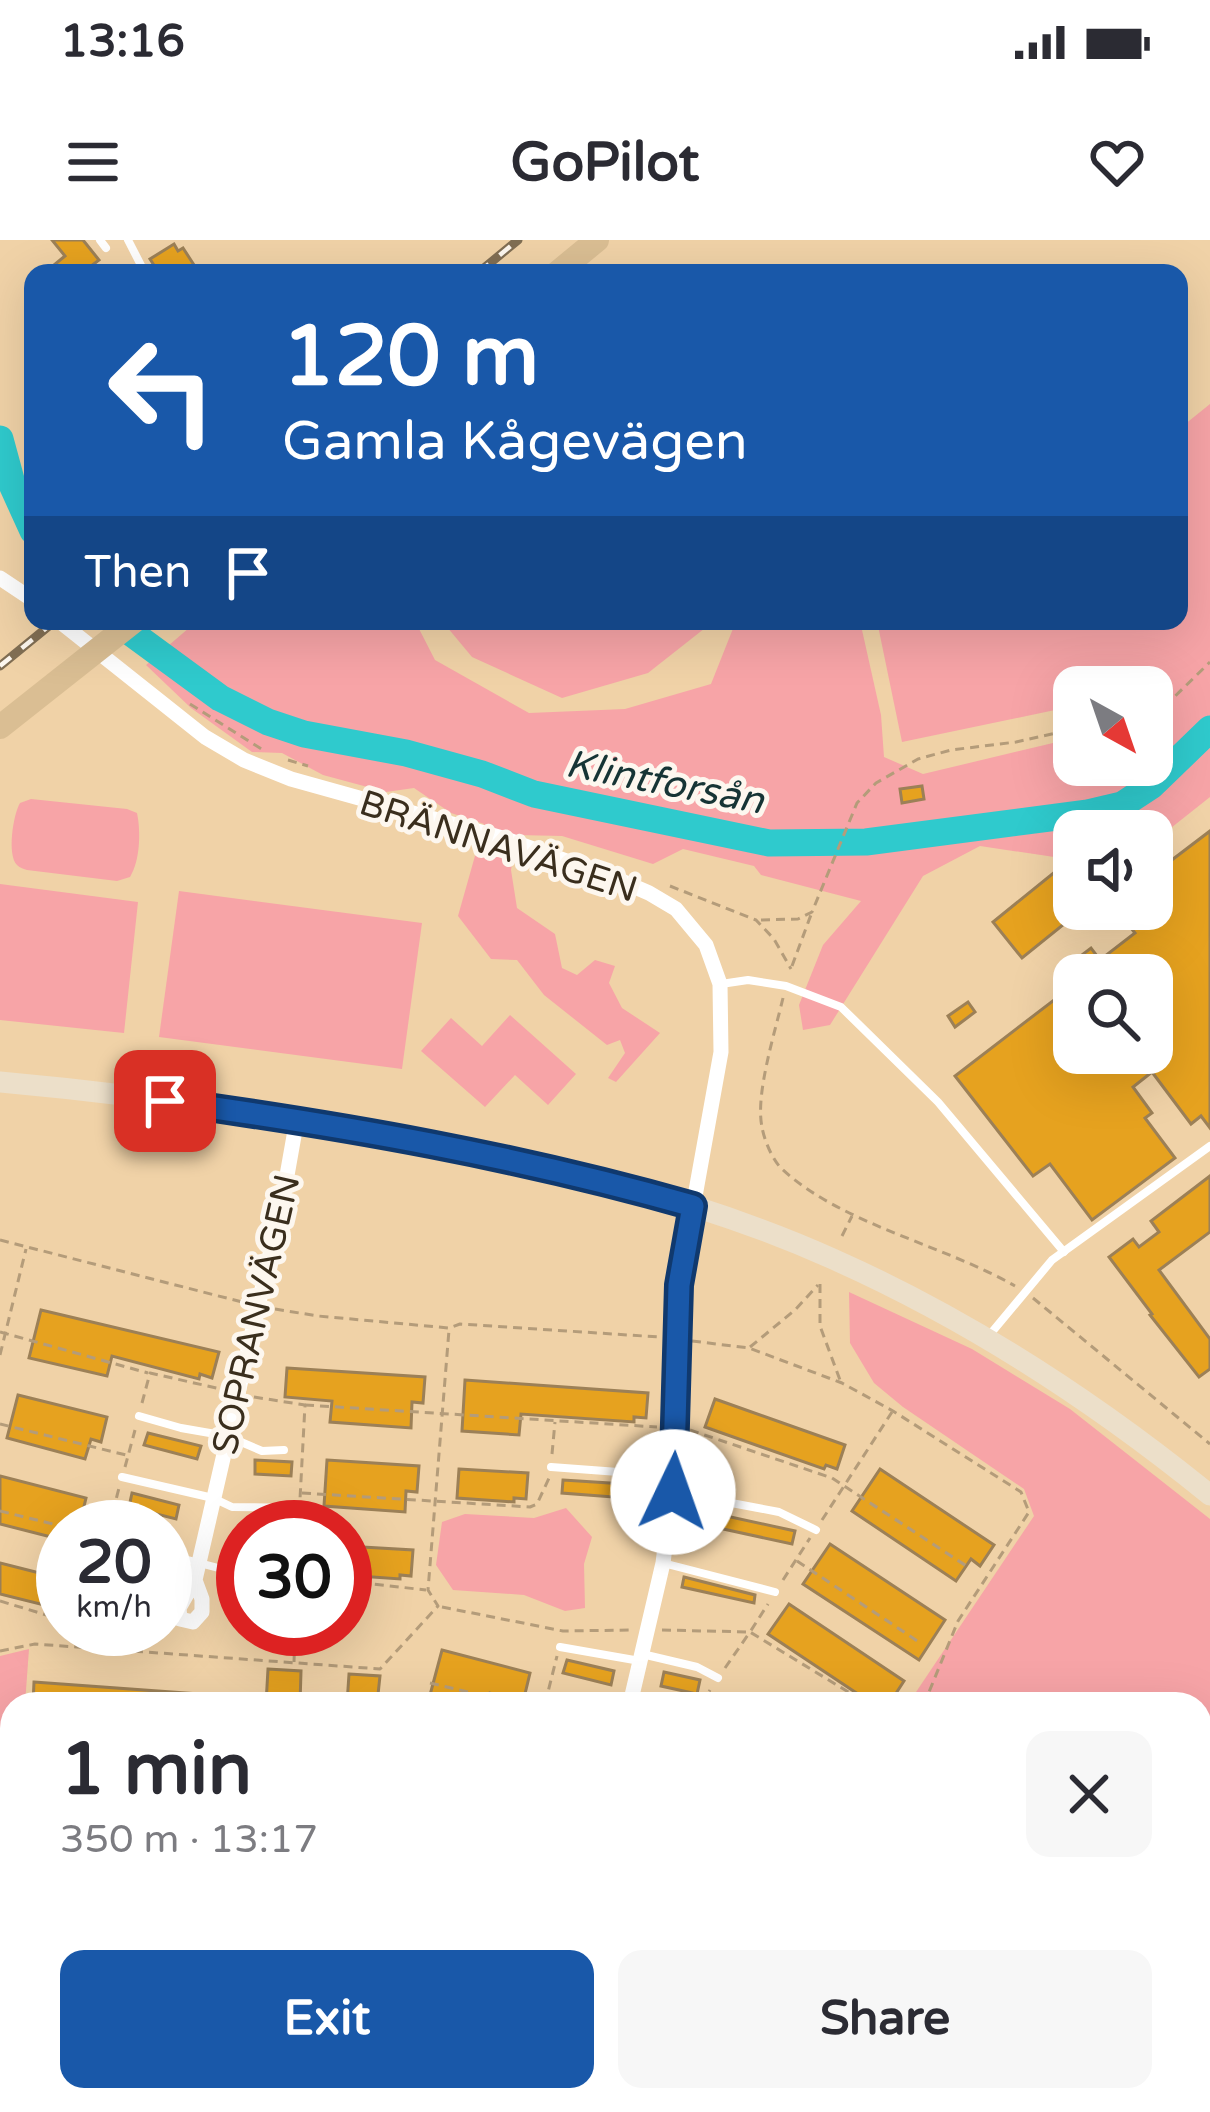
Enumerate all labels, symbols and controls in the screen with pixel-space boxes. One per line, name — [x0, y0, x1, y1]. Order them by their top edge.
text: 13:16 — [60, 15, 185, 69]
icon: menu — [60, 129, 126, 195]
icon: heart — [1084, 129, 1150, 195]
text: GoPilot — [511, 130, 699, 195]
text: 120 m — [282, 307, 539, 408]
icon: left — [84, 312, 240, 468]
text: Gamla Kågevägen — [282, 409, 748, 474]
icon: arrive — [215, 540, 281, 606]
text: Then — [84, 546, 191, 600]
north arrow — [1053, 666, 1173, 786]
map controls — [1053, 666, 1173, 1074]
water label: Klintforsån — [562, 740, 769, 825]
street label: BRÄNNAVÄGEN — [354, 781, 643, 912]
button: sound — [1053, 810, 1173, 930]
button: search — [1053, 954, 1173, 1074]
pin — [114, 1050, 216, 1152]
icon: arrive — [132, 1068, 198, 1134]
street label: SOPRANVÄGEN — [203, 1170, 310, 1458]
position arrow — [610, 1429, 736, 1555]
speed limit sign: 30 — [216, 1500, 372, 1656]
text: 20 — [76, 1527, 152, 1599]
text: km/h — [76, 1589, 152, 1626]
text: 1 min — [60, 1727, 252, 1814]
button: close — [1026, 1731, 1152, 1857]
text: 350 m · 13:17 — [60, 1816, 318, 1863]
button: Exit — [60, 1950, 594, 2088]
button: Share — [618, 1950, 1152, 2088]

